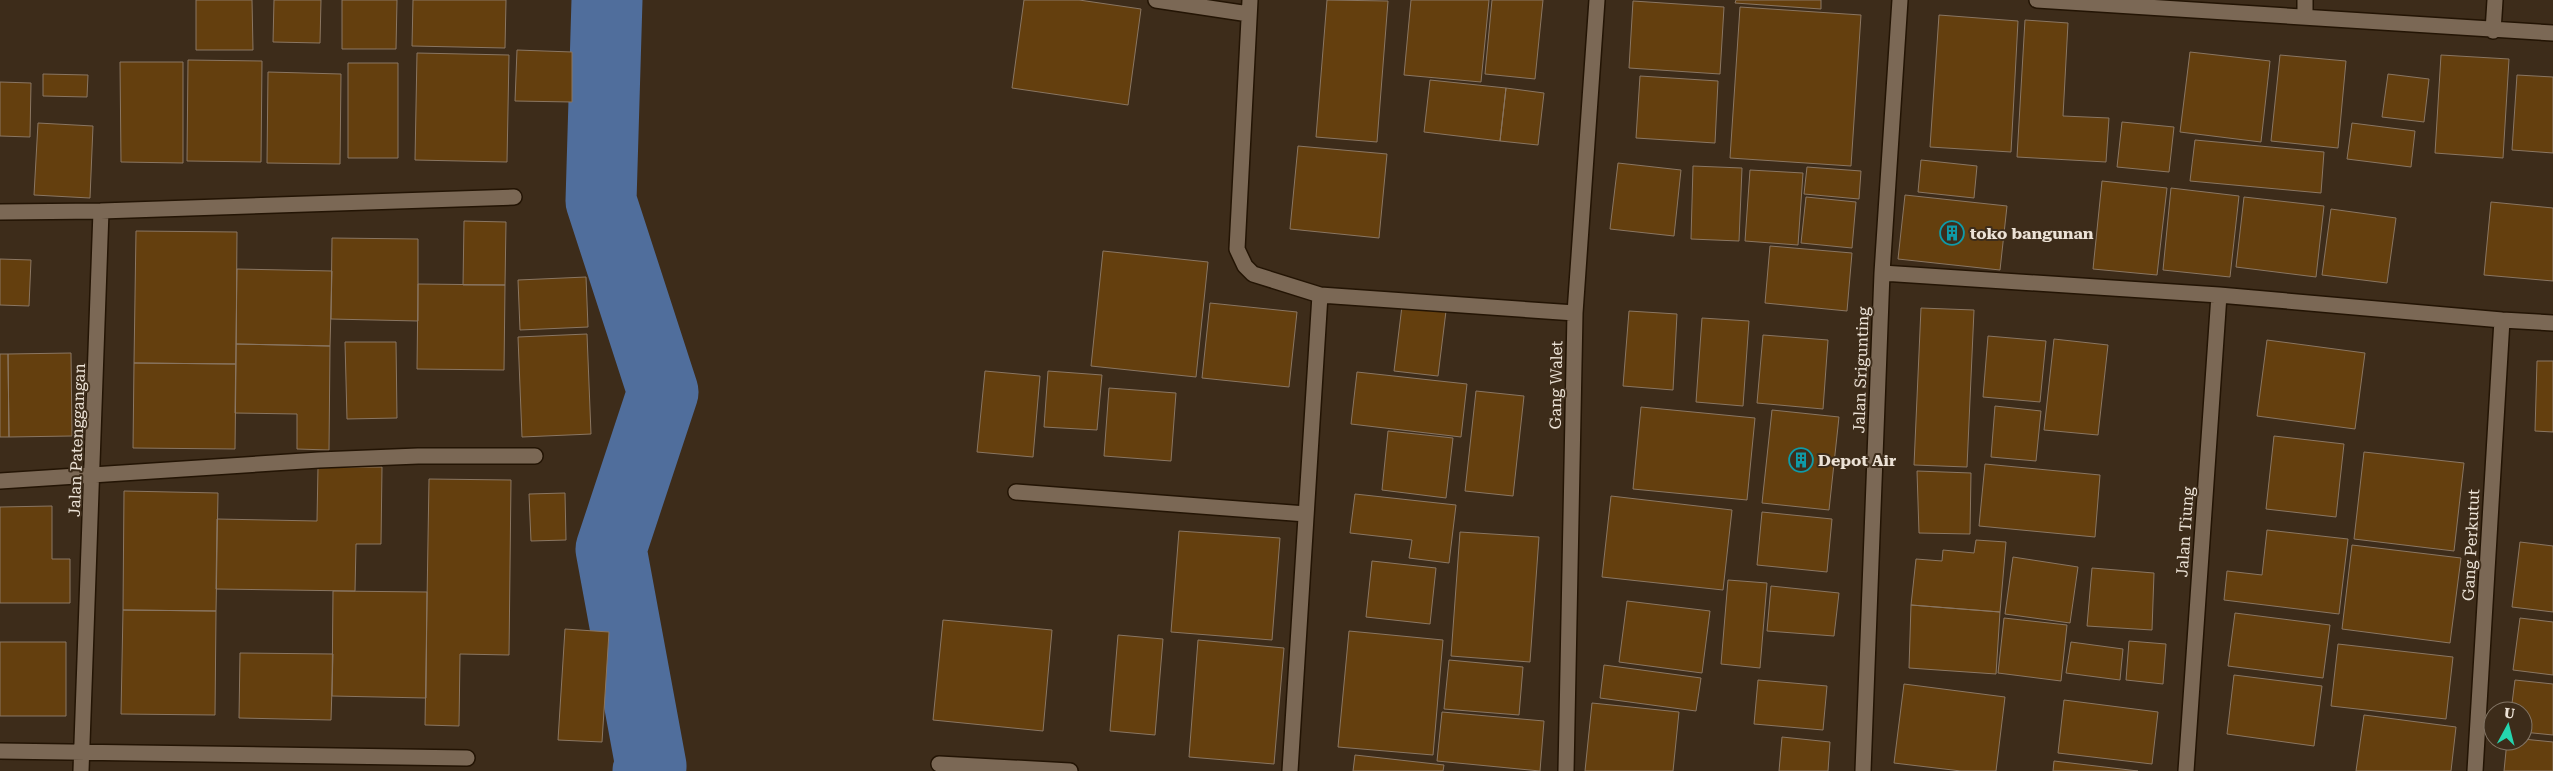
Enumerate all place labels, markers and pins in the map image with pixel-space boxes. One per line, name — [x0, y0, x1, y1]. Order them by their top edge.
building icon: toko bangunan — [1939, 220, 1965, 246]
place label: toko bangunan — [1970, 224, 2094, 243]
building icon: Depot Air — [1788, 447, 1814, 473]
place label: Depot Air — [1818, 451, 1896, 470]

